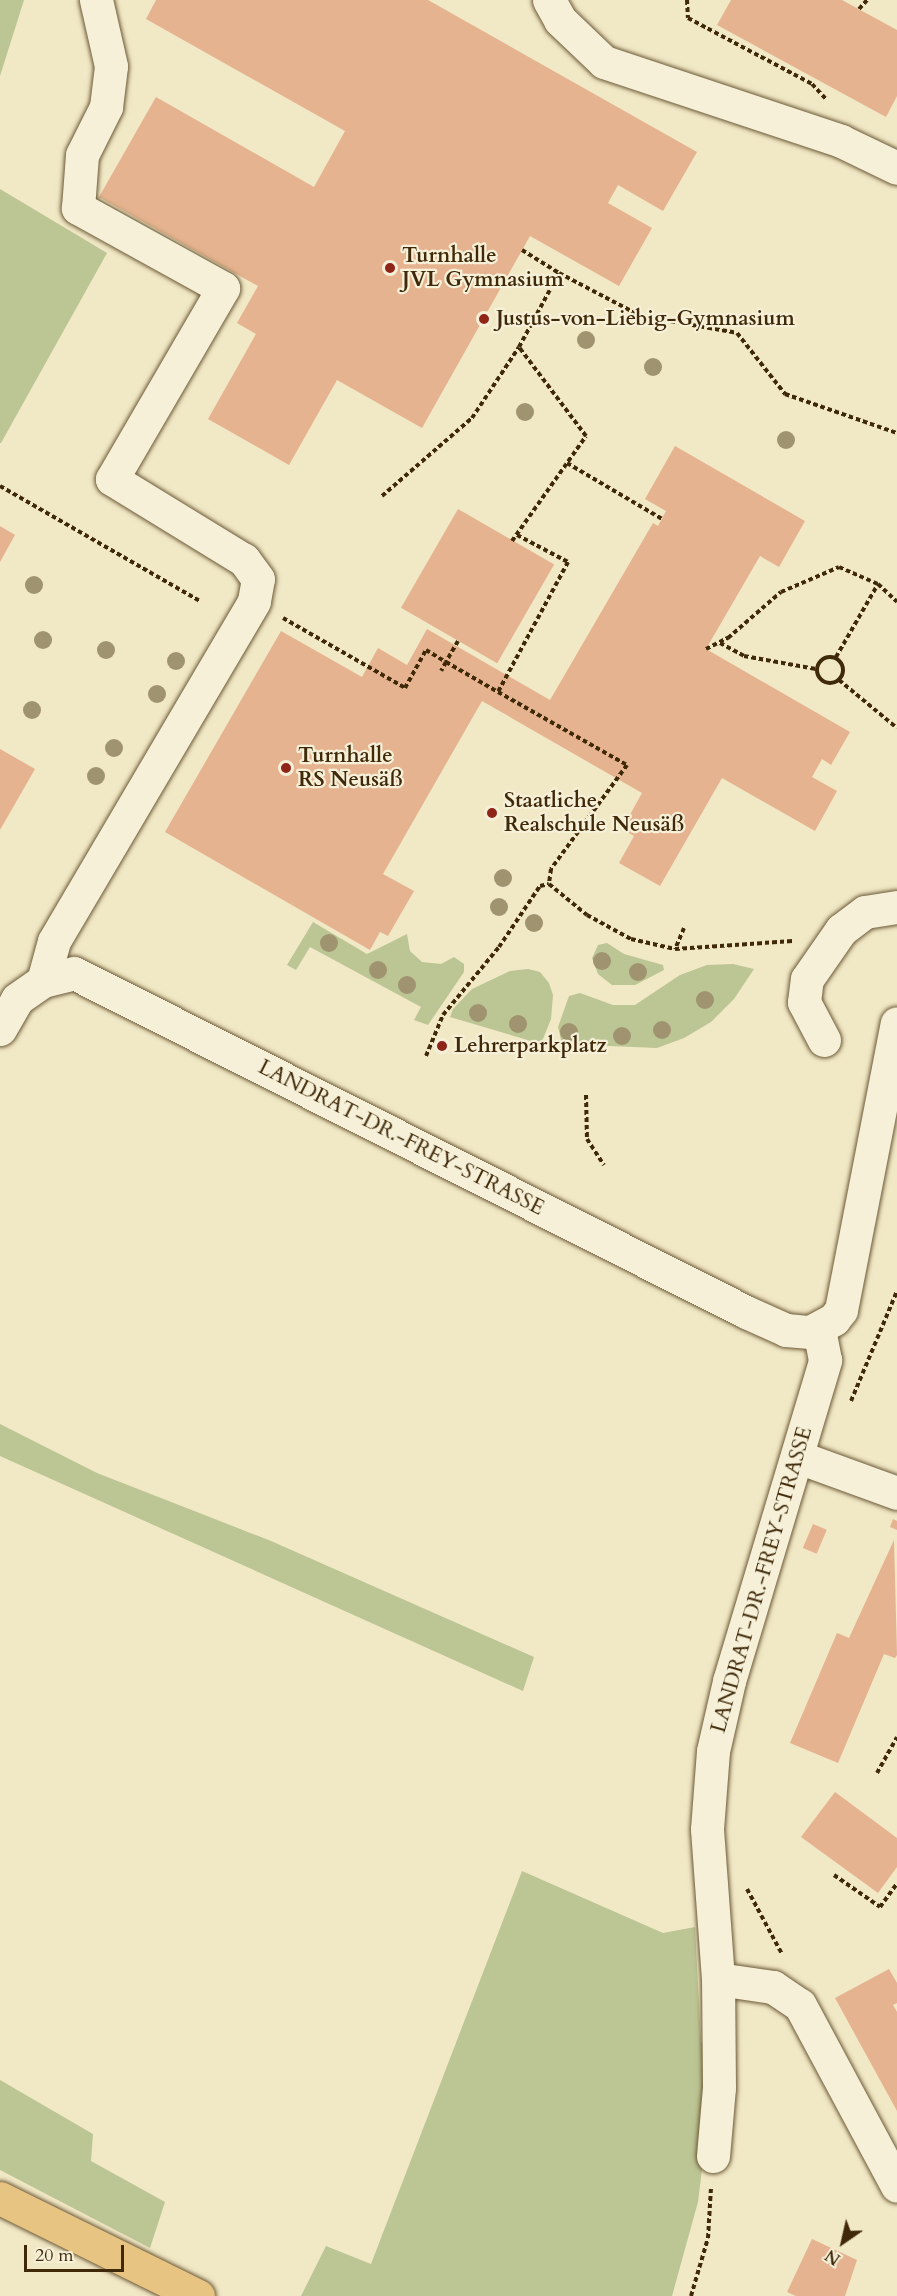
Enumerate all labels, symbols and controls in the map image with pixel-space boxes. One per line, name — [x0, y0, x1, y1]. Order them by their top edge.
place label: Turnhalle JVL Gymnasium — [402, 243, 564, 293]
marker: Turnhalle JVL Gymnasium — [383, 261, 397, 275]
place label: Justus-von-Liebig-Gymnasium — [496, 306, 795, 332]
marker: Justus-von-Liebig-Gymnasium — [477, 312, 491, 326]
place label: Turnhalle RS Neusäß — [298, 743, 403, 793]
marker: Turnhalle RS Neusäß — [279, 761, 293, 775]
place label: Staatliche Realschule Neusäß — [504, 788, 684, 838]
marker: Staatliche Realschule Neusäß — [485, 806, 499, 820]
place label: Lehrerparkplatz — [454, 1033, 607, 1059]
marker: Lehrerparkplatz — [435, 1039, 449, 1053]
street label: LANDRAT-DR.-FREY-STRASSE — [254, 1055, 548, 1221]
street label: LANDRAT-DR.-FREY-STRASSE — [706, 1424, 818, 1736]
north arrow — [813, 2212, 873, 2272]
scale bar — [27, 2233, 128, 2271]
text: 20 m — [35, 2243, 74, 2268]
text: N — [821, 2244, 845, 2270]

